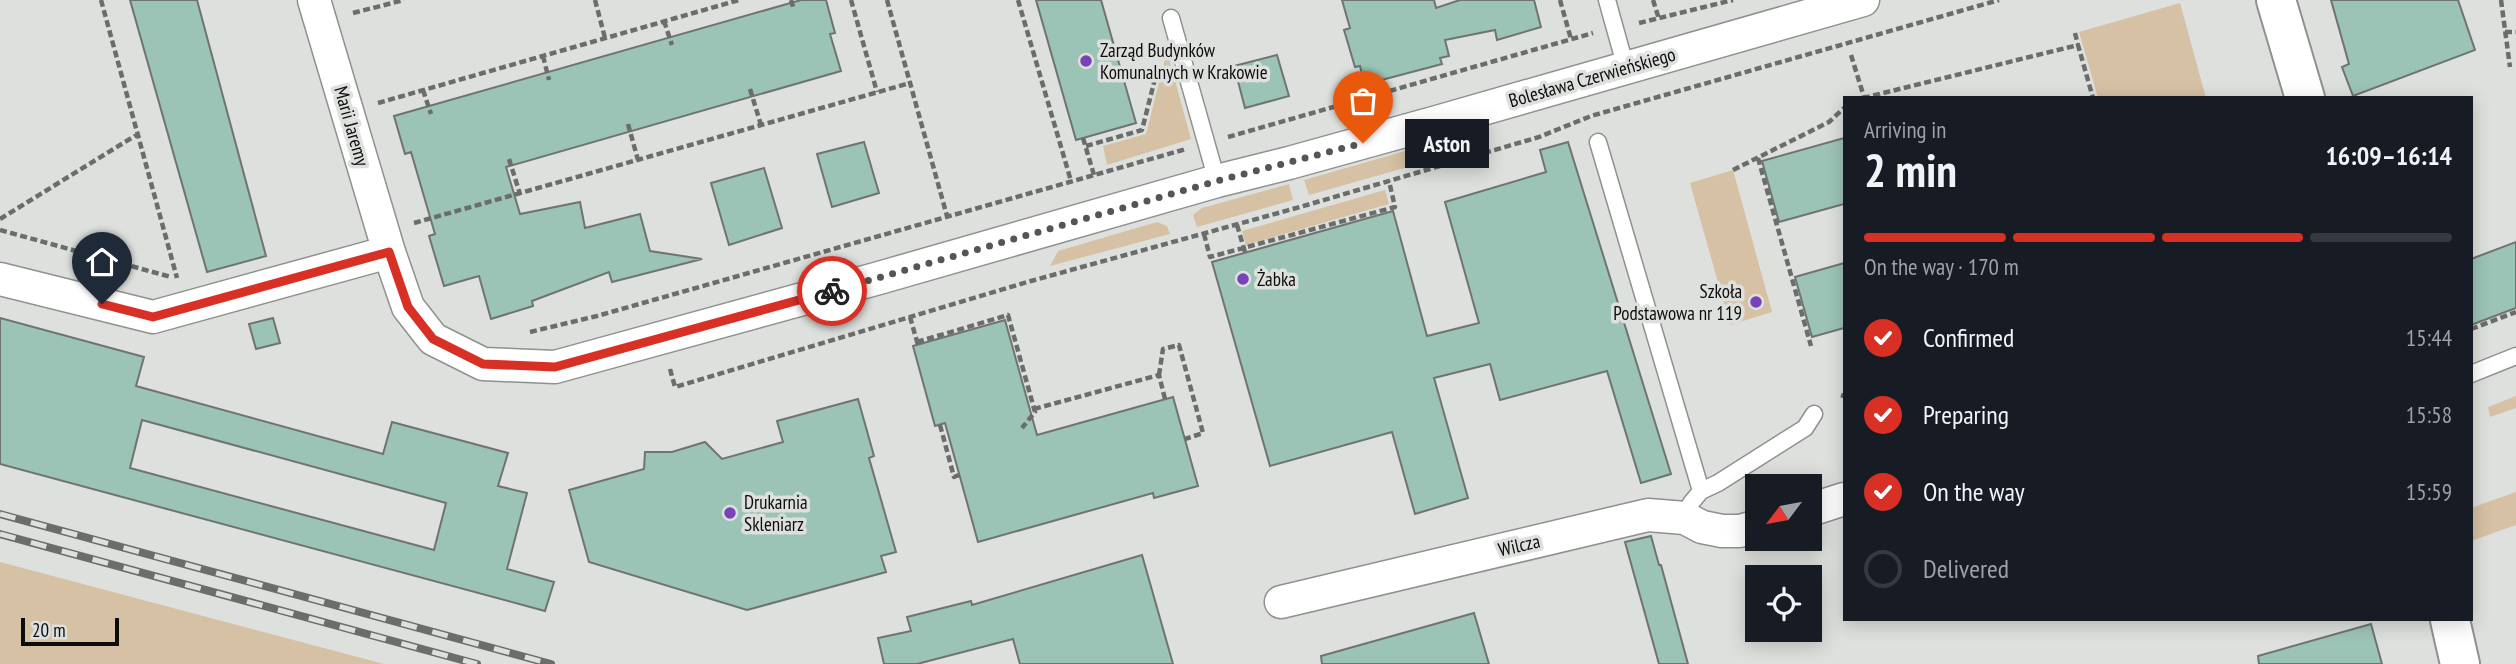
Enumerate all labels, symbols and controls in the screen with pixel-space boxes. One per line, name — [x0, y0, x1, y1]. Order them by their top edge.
place label: Zarząd Budynków Komunalnych w Krakowie — [1100, 38, 1268, 84]
street label: Bolesława Czerwieńskiego — [1506, 42, 1678, 112]
marker: Zarząd Budynków Komunalnych w Krakowie — [1078, 53, 1094, 69]
pin — [1333, 71, 1393, 143]
icon: bag — [1344, 82, 1382, 120]
street label: Marii Jaremy — [329, 83, 375, 170]
text: Arriving in — [1864, 115, 1946, 144]
callout: Aston — [1405, 118, 1489, 168]
text: Aston — [1424, 129, 1470, 158]
text: 16:09–16:14 — [2325, 139, 2452, 172]
text: 2 min — [1864, 140, 1957, 200]
pin — [72, 232, 132, 304]
icon: home — [83, 243, 121, 281]
text: On the way · 170 m — [1864, 252, 2019, 281]
courier — [797, 256, 867, 326]
place label: Żabka — [1257, 267, 1296, 291]
marker: Żabka — [1235, 271, 1251, 287]
icon: bike — [813, 272, 851, 310]
place label: Szkoła Podstawowa nr 119 — [1613, 279, 1742, 325]
marker: Szkoła Podstawowa nr 119 — [1748, 294, 1764, 310]
icon: check — [1864, 319, 1902, 357]
text: Confirmed — [1923, 321, 2014, 354]
text: 15:44 — [2406, 323, 2452, 352]
icon: check — [1864, 396, 1902, 434]
text: Preparing — [1923, 398, 2009, 431]
text: 15:58 — [2406, 400, 2452, 429]
icon: check — [1864, 473, 1902, 511]
north arrow — [1745, 474, 1822, 551]
map controls — [1745, 474, 1822, 642]
text: On the way — [1923, 475, 2025, 508]
text: 15:59 — [2406, 477, 2452, 506]
place label: Drukarnia Skleniarz — [744, 490, 808, 536]
marker: Drukarnia Skleniarz — [722, 505, 738, 521]
street label: Wilcza — [1496, 529, 1542, 561]
text: Delivered — [1923, 552, 2009, 585]
button: locate — [1745, 565, 1822, 642]
scale bar — [21, 615, 119, 647]
text: 20 m — [32, 618, 66, 642]

